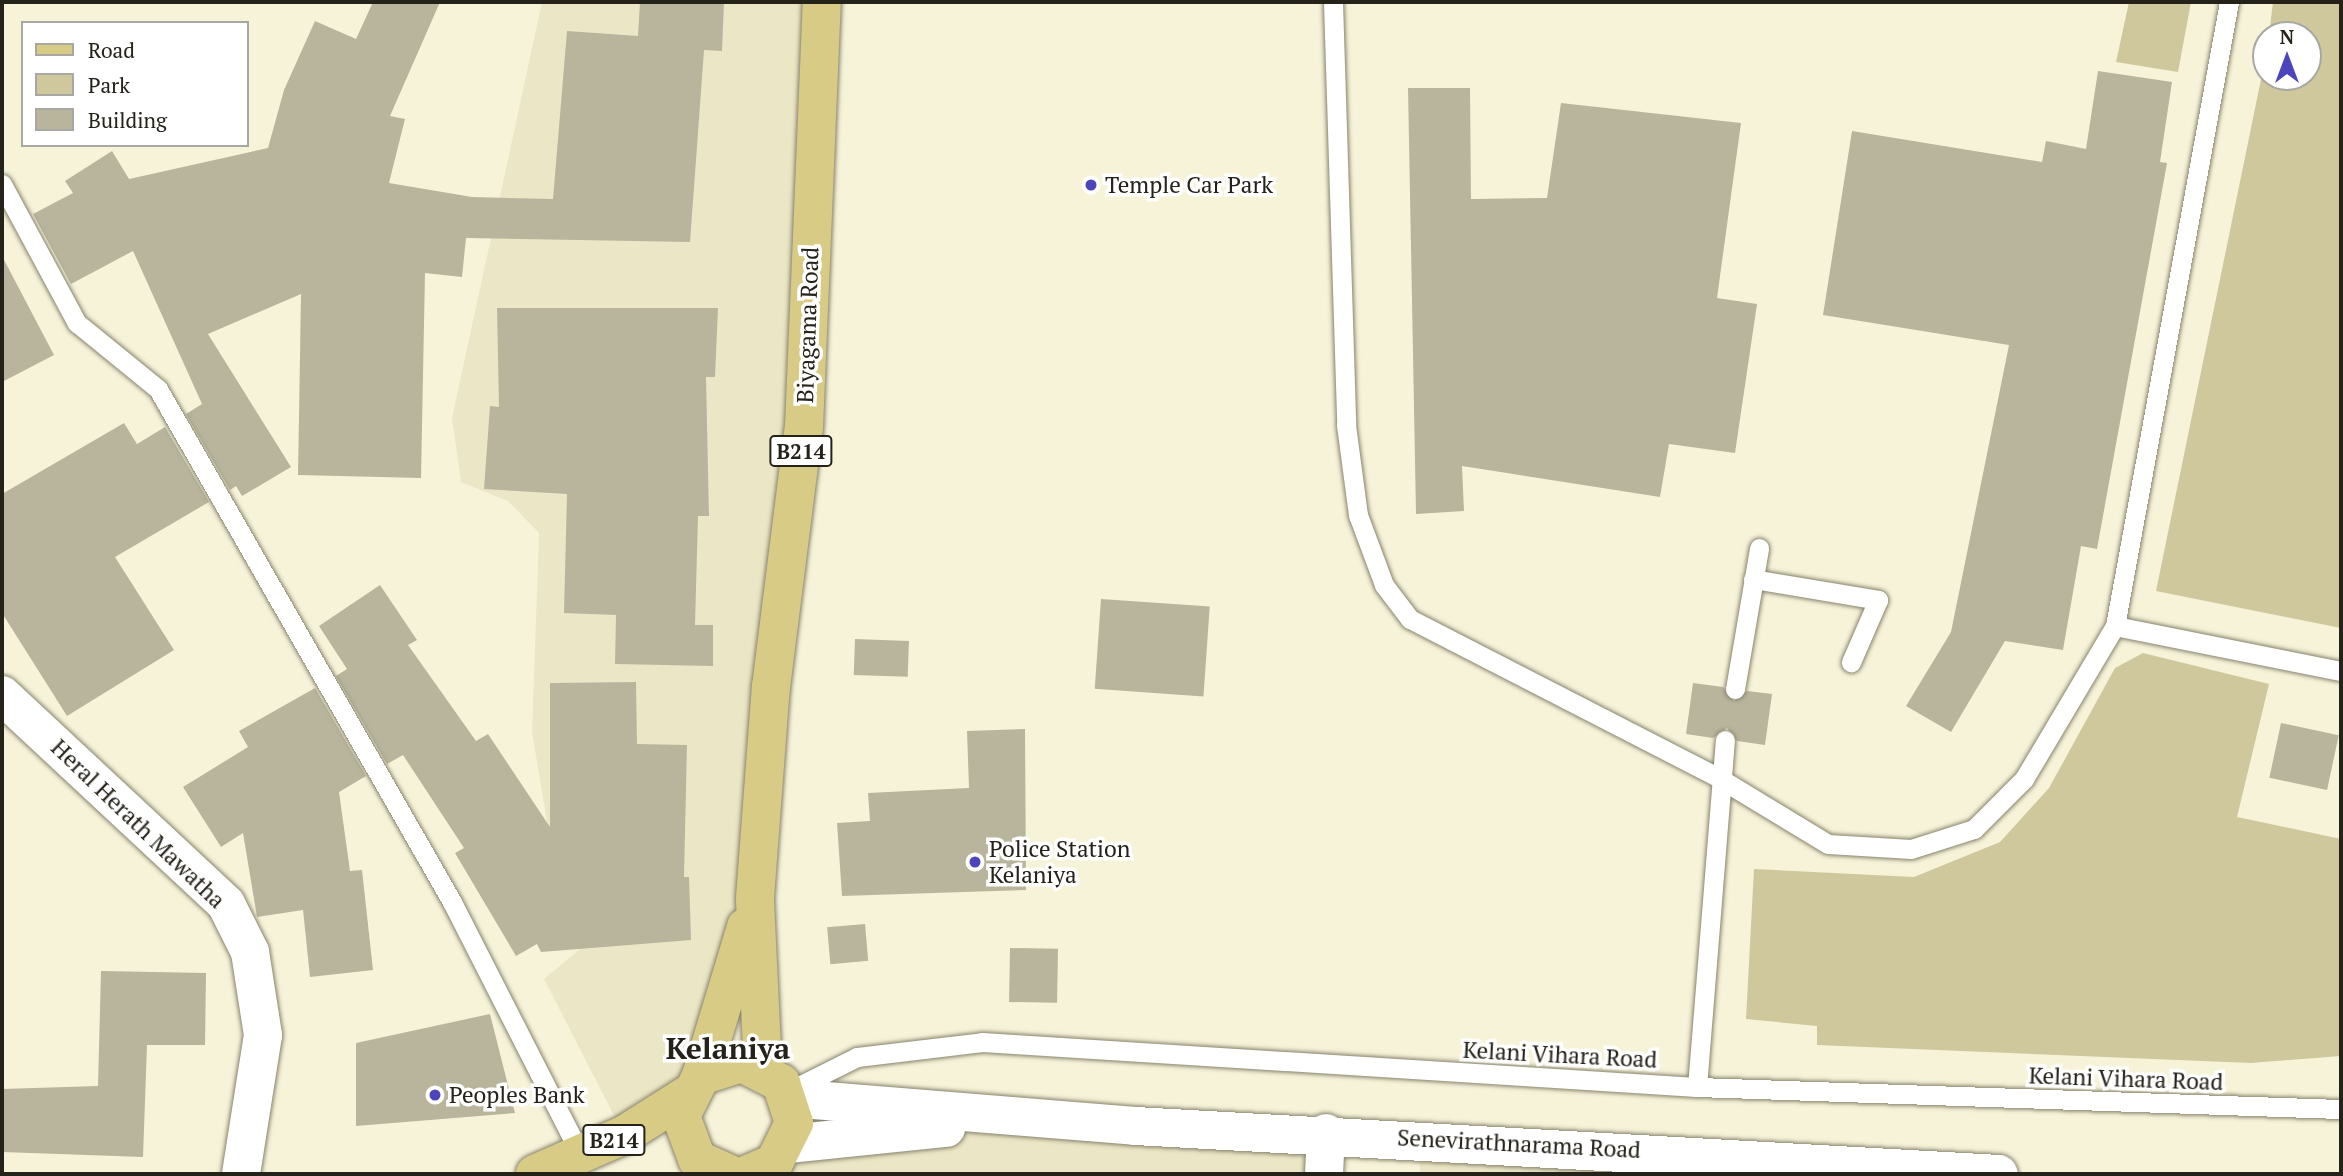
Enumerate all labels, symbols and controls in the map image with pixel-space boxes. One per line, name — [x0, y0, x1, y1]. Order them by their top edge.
legend — [21, 21, 248, 147]
north arrow — [2252, 21, 2322, 91]
text: N — [2280, 24, 2294, 49]
text: Road — [88, 36, 135, 64]
text: Park — [88, 71, 130, 99]
text: Building — [88, 106, 167, 134]
place label: Temple Car Park — [1105, 171, 1273, 199]
marker: Temple Car Park — [1083, 177, 1099, 193]
street label: Biyagama Road — [791, 246, 825, 404]
road number: B214 — [768, 434, 834, 468]
street label: Heral Herath Mawatha — [45, 734, 231, 914]
place label: Police Station Kelaniya — [989, 835, 1130, 889]
marker: Police Station Kelaniya — [967, 854, 983, 870]
district label: Kelaniya — [666, 1030, 790, 1066]
street label: Kelani Vihara Road — [1462, 1036, 1658, 1074]
street label: Kelani Vihara Road — [2028, 1062, 2224, 1096]
place label: Peoples Bank — [449, 1081, 585, 1109]
marker: Peoples Bank — [427, 1087, 443, 1103]
road number: B214 — [581, 1122, 647, 1158]
street label: Senevirathnarama Road — [1397, 1124, 1641, 1164]

